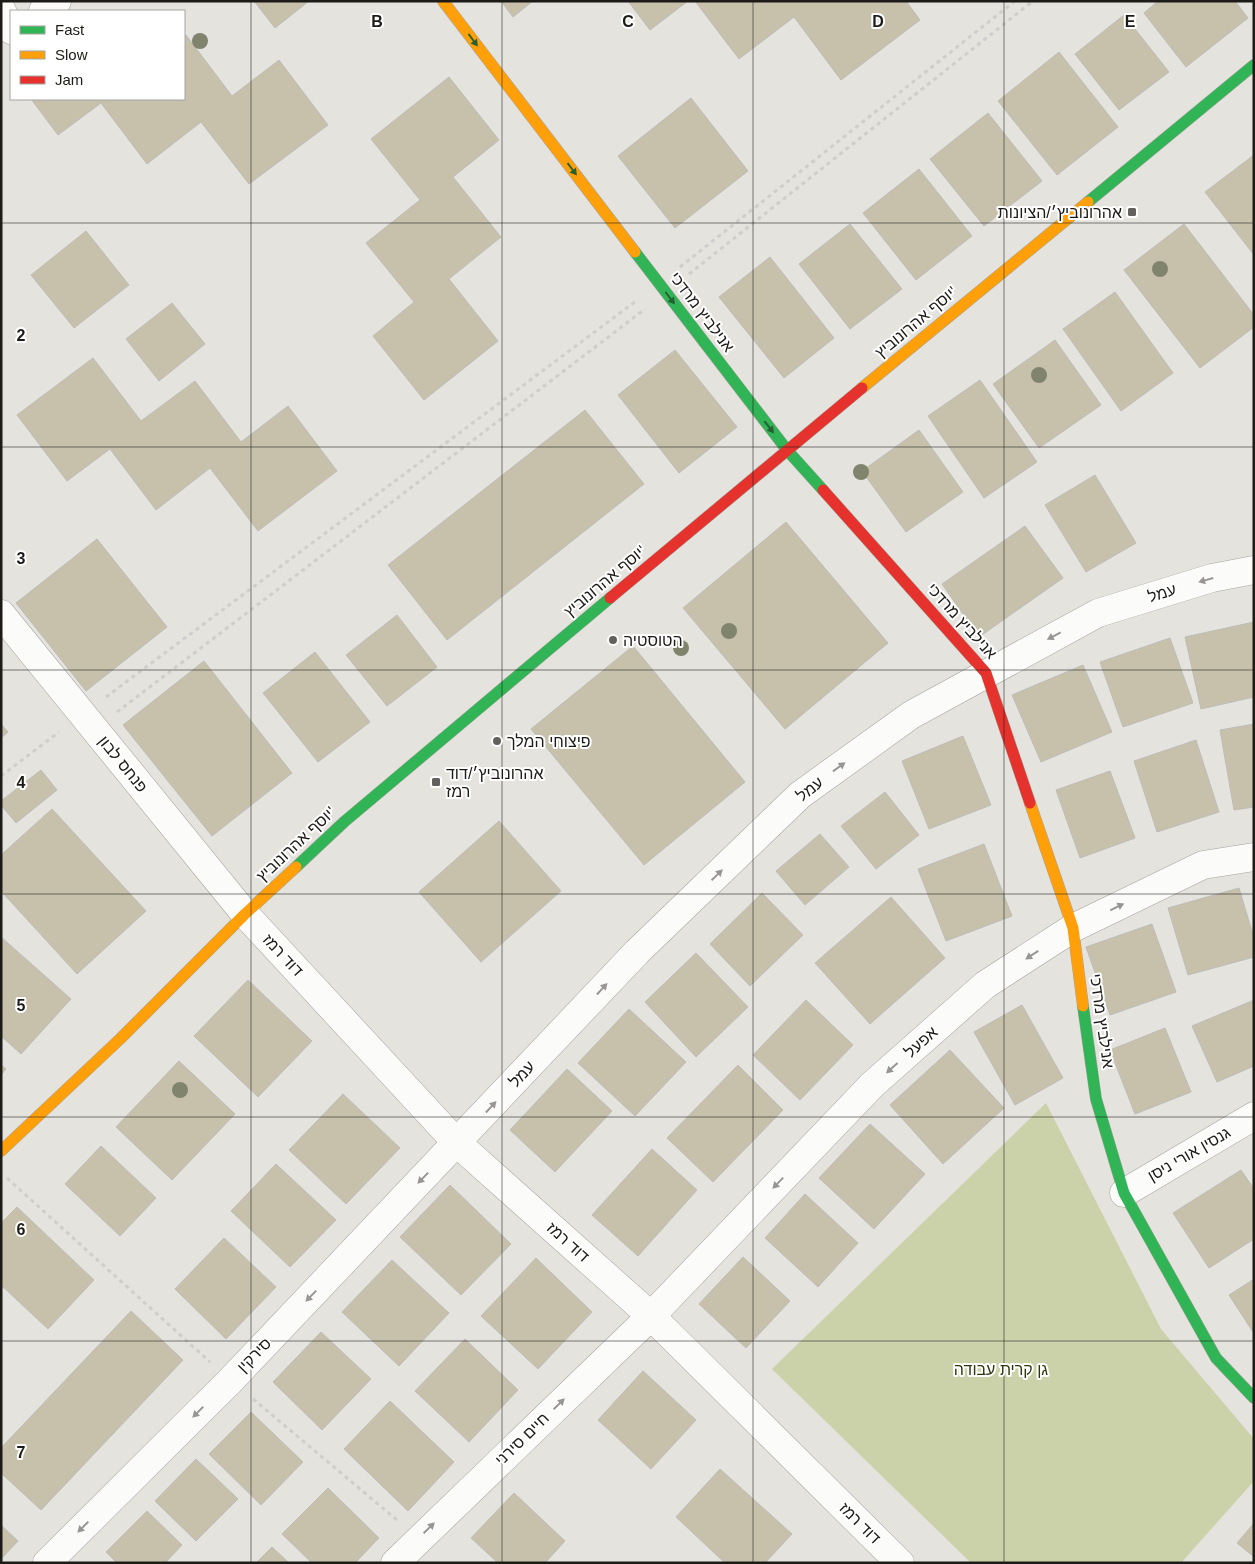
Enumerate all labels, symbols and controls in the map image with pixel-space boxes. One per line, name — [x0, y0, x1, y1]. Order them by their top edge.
legend — [10, 10, 185, 100]
text: B — [371, 13, 383, 30]
text: C — [622, 13, 634, 30]
text: D — [872, 13, 884, 30]
text: E — [1125, 13, 1136, 30]
text: Fast — [55, 21, 85, 38]
one-way arrow — [468, 33, 478, 47]
text: Slow — [55, 46, 88, 63]
text: Jam — [55, 71, 83, 88]
one-way arrow — [566, 162, 577, 175]
place label: אהרונוביץ׳/הציונות — [998, 204, 1122, 221]
marker: אהרונוביץ׳/הציונות — [1126, 206, 1138, 218]
street label: אנילביץ מרדכי — [667, 269, 737, 355]
street label: יוסף אהרונוביץ' — [872, 283, 960, 361]
one-way arrow — [665, 291, 676, 304]
text: 2 — [17, 327, 26, 344]
one-way arrow — [764, 420, 775, 433]
street label: יוסף אהרונוביץ' — [561, 542, 649, 620]
text: 3 — [17, 550, 26, 567]
one-way arrow — [1198, 576, 1213, 584]
street label: אנילביץ מרדכי — [924, 580, 1000, 662]
street label: עמל — [1146, 581, 1178, 605]
place label: הטוסטיה — [623, 632, 683, 649]
one-way arrow — [1047, 632, 1062, 640]
marker: הטוסטיה — [607, 634, 619, 646]
street label: פנחס לבון — [95, 732, 151, 796]
place label: פיצוחי המלך — [507, 733, 591, 750]
marker: פיצוחי המלך — [491, 735, 503, 747]
one-way arrow — [832, 762, 846, 772]
place label: אהרונוביץ׳/דוד רמז — [446, 765, 544, 800]
street label: עמל — [793, 773, 827, 805]
text: 4 — [17, 774, 26, 791]
marker: אהרונוביץ׳/דוד רמז — [430, 776, 442, 788]
street label: יוסף אהרונוביץ' — [253, 803, 339, 885]
one-way arrow — [711, 869, 723, 881]
one-way arrow — [1110, 903, 1124, 911]
street label: דוד רמז — [260, 931, 307, 979]
one-way arrow — [1025, 950, 1039, 960]
street label: אנילביץ מרדכי — [1087, 973, 1117, 1069]
one-way arrow — [596, 984, 608, 996]
text: 5 — [17, 997, 26, 1014]
street label: אפעל — [901, 1023, 941, 1061]
street label: עמל — [506, 1058, 538, 1090]
one-way arrow — [886, 1062, 899, 1073]
one-way arrow — [485, 1102, 497, 1114]
street label: גנסין אורי ניסן — [1145, 1123, 1233, 1184]
one-way arrow — [417, 1172, 429, 1184]
one-way arrow — [772, 1177, 784, 1189]
street label: דוד רמז — [544, 1219, 593, 1265]
text: 6 — [17, 1221, 26, 1238]
one-way arrow — [305, 1289, 317, 1301]
street label: סירקין — [234, 1334, 274, 1376]
park label: גן קרית עבודה — [954, 1361, 1048, 1378]
one-way arrow — [553, 1398, 565, 1410]
one-way arrow — [192, 1406, 204, 1418]
street label: חיים סירני — [492, 1409, 552, 1469]
text: 7 — [17, 1444, 26, 1461]
street label: דוד רמז — [836, 1499, 884, 1547]
one-way arrow — [77, 1521, 89, 1533]
one-way arrow — [423, 1522, 435, 1534]

